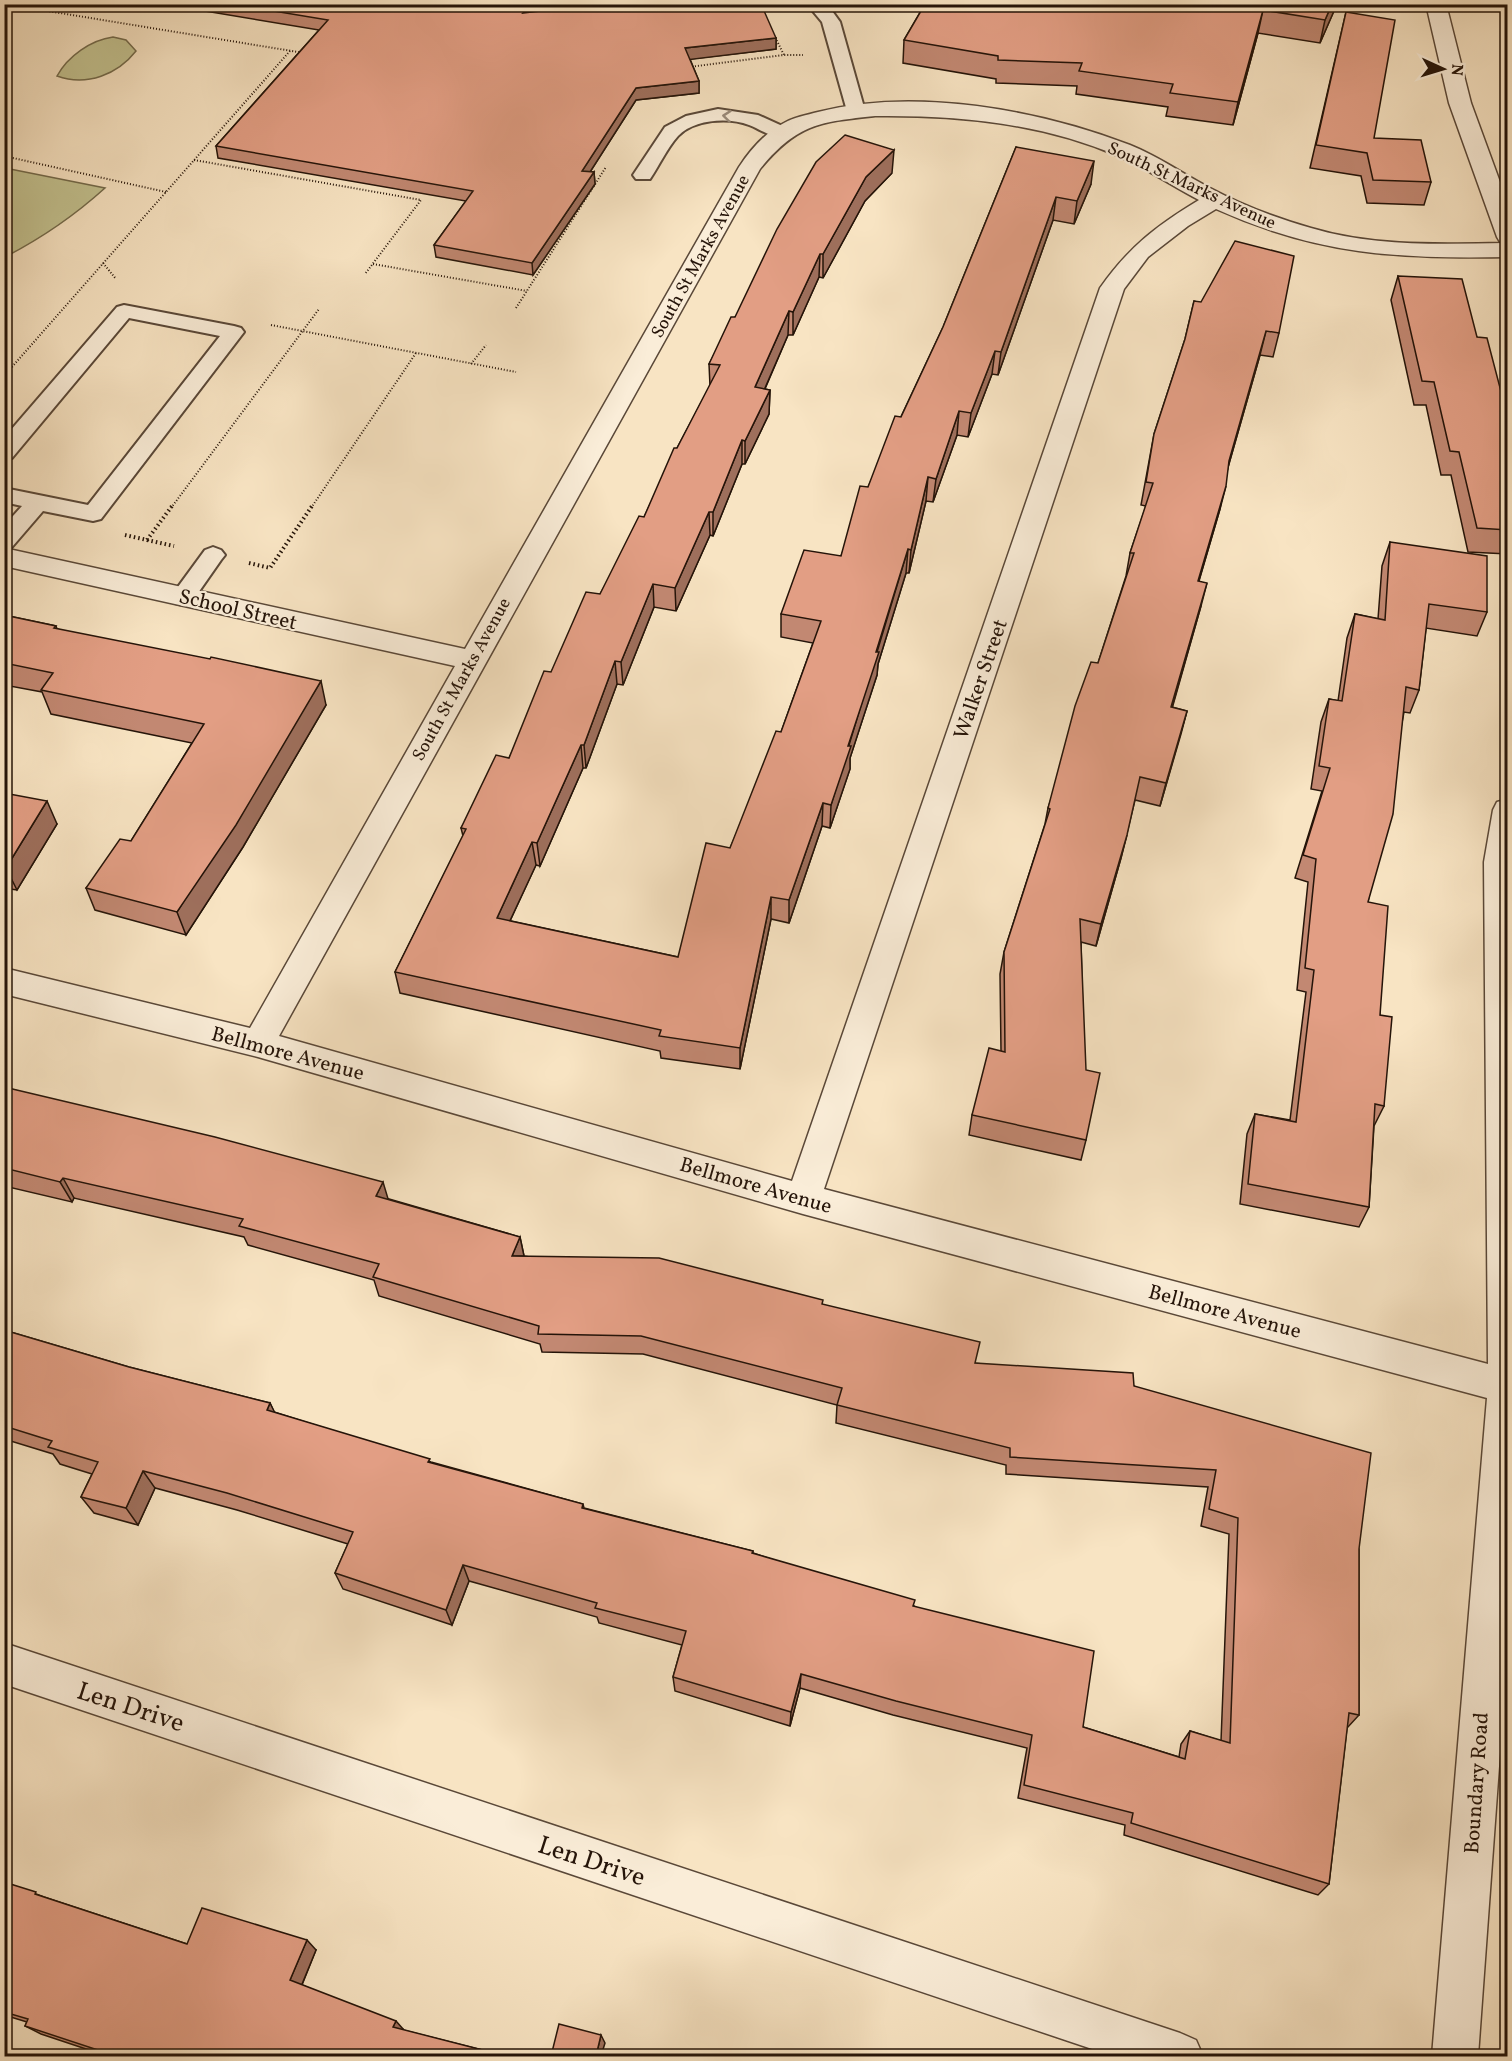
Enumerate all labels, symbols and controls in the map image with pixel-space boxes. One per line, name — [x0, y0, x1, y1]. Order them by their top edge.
north arrow — [1413, 39, 1473, 99]
text: N — [1445, 63, 1467, 77]
one-way arrow — [723, 110, 732, 123]
street label: South St Marks Avenue — [1103, 136, 1280, 236]
street label: South St Marks Avenue — [646, 170, 757, 343]
street label: School Street — [176, 583, 300, 638]
street label: South St Marks Avenue — [407, 593, 518, 766]
street label: Walker Street — [947, 615, 1016, 744]
street label: Bellmore Avenue — [208, 1020, 367, 1089]
street label: Bellmore Avenue — [676, 1151, 835, 1222]
street label: Bellmore Avenue — [1145, 1278, 1304, 1347]
street label: Len Drive — [72, 1674, 189, 1742]
street label: Boundary Road — [1458, 1711, 1497, 1855]
street label: Len Drive — [533, 1828, 650, 1896]

